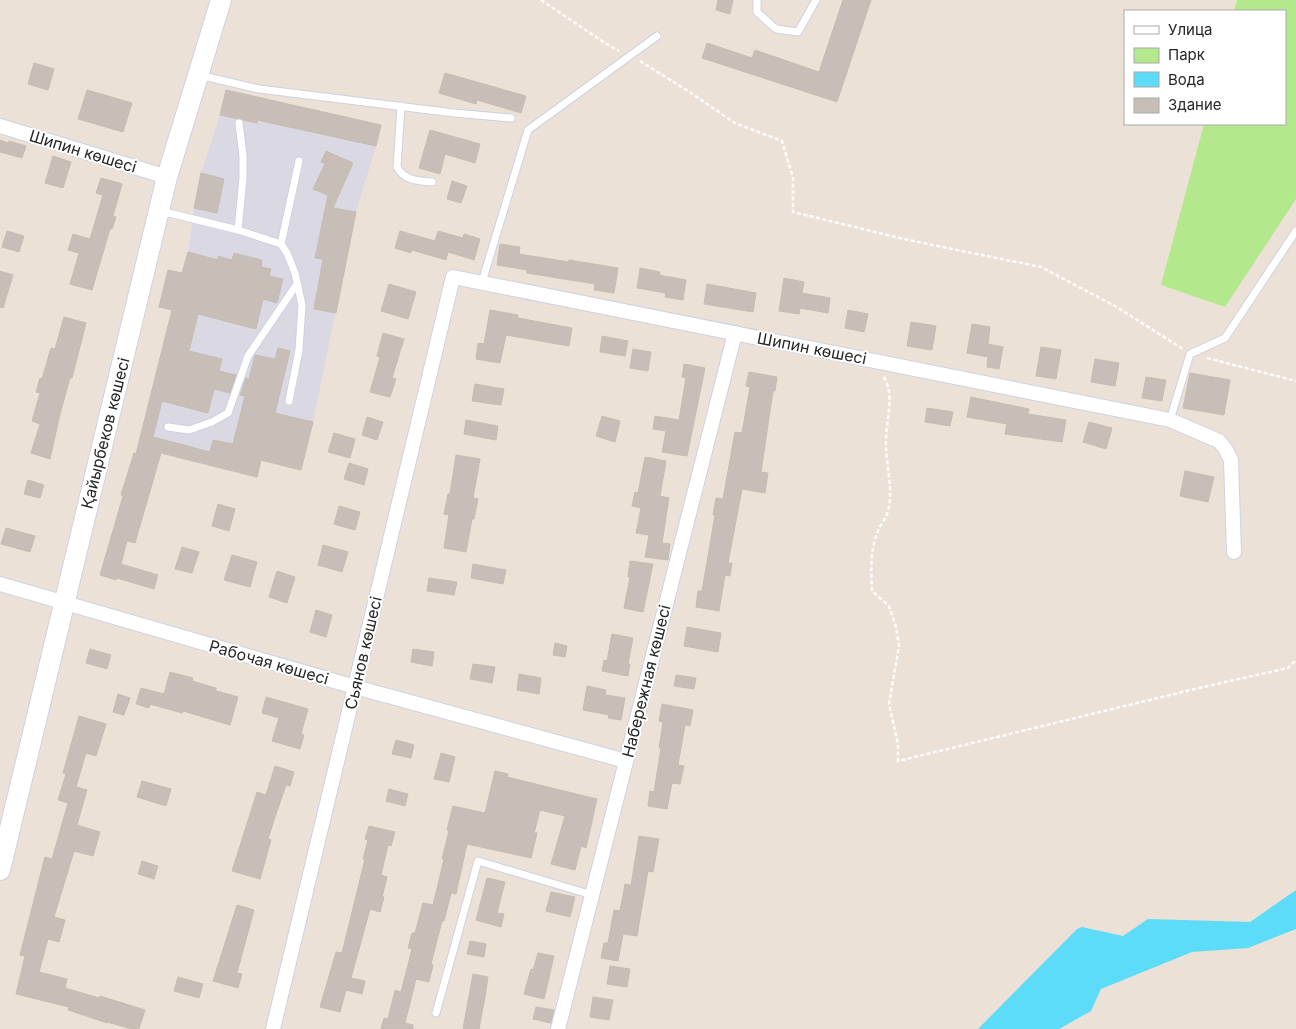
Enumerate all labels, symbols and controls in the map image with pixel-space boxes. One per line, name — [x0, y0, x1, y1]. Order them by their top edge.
legend — [1124, 10, 1286, 125]
text: Улица — [1168, 20, 1212, 39]
text: Парк — [1168, 45, 1205, 64]
text: Вода — [1168, 70, 1205, 89]
text: Здание — [1168, 95, 1222, 114]
street label: Шипин көшесі — [27, 125, 139, 177]
street label: Шипин көшесі — [756, 328, 868, 368]
street label: Қайырбеков көшесі — [77, 355, 133, 511]
street label: Сьянов көшесі — [340, 594, 386, 712]
street label: Набережная көшесі — [617, 603, 675, 759]
street label: Рабочая көшесі — [207, 635, 331, 689]

